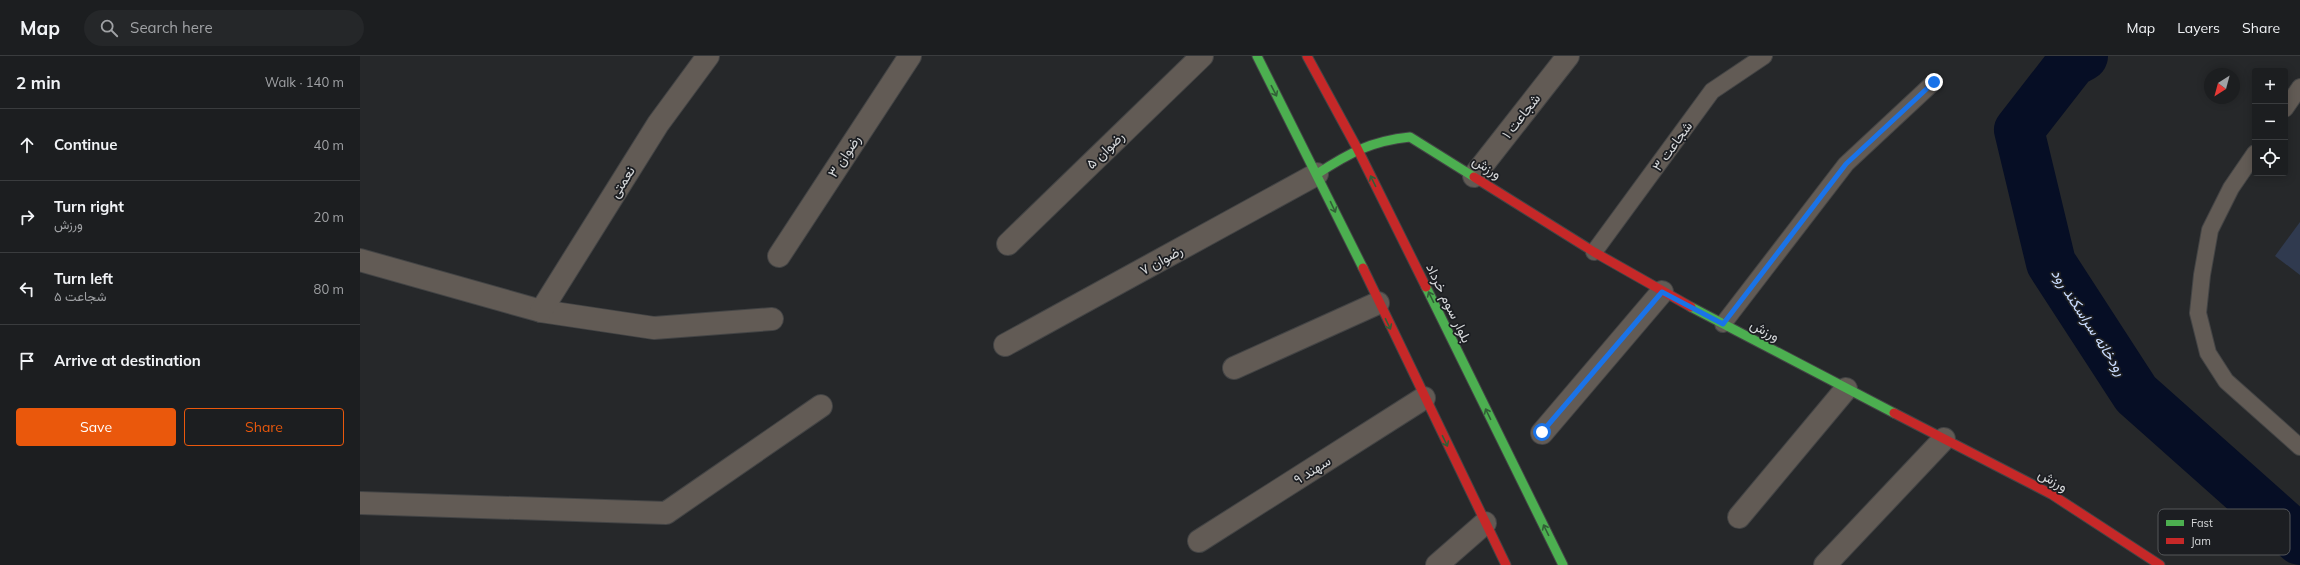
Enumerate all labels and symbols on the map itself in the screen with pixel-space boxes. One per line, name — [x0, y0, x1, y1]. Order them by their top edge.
north arrow — [2204, 68, 2240, 104]
route end — [1925, 73, 1943, 91]
one-way arrow — [1271, 84, 1279, 96]
street label: شجاعت ۱ — [1498, 90, 1544, 142]
street label: شجاعت ۳ — [1648, 117, 1696, 175]
street label: رضوان ۵ — [1082, 127, 1128, 173]
street label: رضوان ۳ — [824, 131, 865, 181]
street label: ورزش — [1469, 151, 1505, 183]
street label: نعمتی — [605, 163, 639, 201]
one-way arrow — [1369, 175, 1376, 187]
one-way arrow — [1330, 201, 1337, 213]
street label: رضوان ۷ — [1136, 241, 1186, 279]
street label: بلوار سوم خرداد — [1422, 260, 1476, 346]
water label: رودخانه سراسکند رود — [2047, 265, 2131, 379]
one-way arrow — [1426, 291, 1434, 303]
street label: ورزش — [1747, 315, 1783, 345]
one-way arrow — [1385, 318, 1392, 330]
one-way arrow — [1484, 408, 1491, 420]
route start — [1533, 423, 1551, 441]
one-way arrow — [1442, 435, 1449, 447]
street label: سهند ۹ — [1290, 452, 1334, 488]
street label: ورزش — [2035, 465, 2071, 495]
legend — [2158, 509, 2290, 555]
text: Fast — [2191, 516, 2213, 530]
one-way arrow — [1542, 524, 1549, 536]
text: Jam — [2191, 534, 2211, 548]

